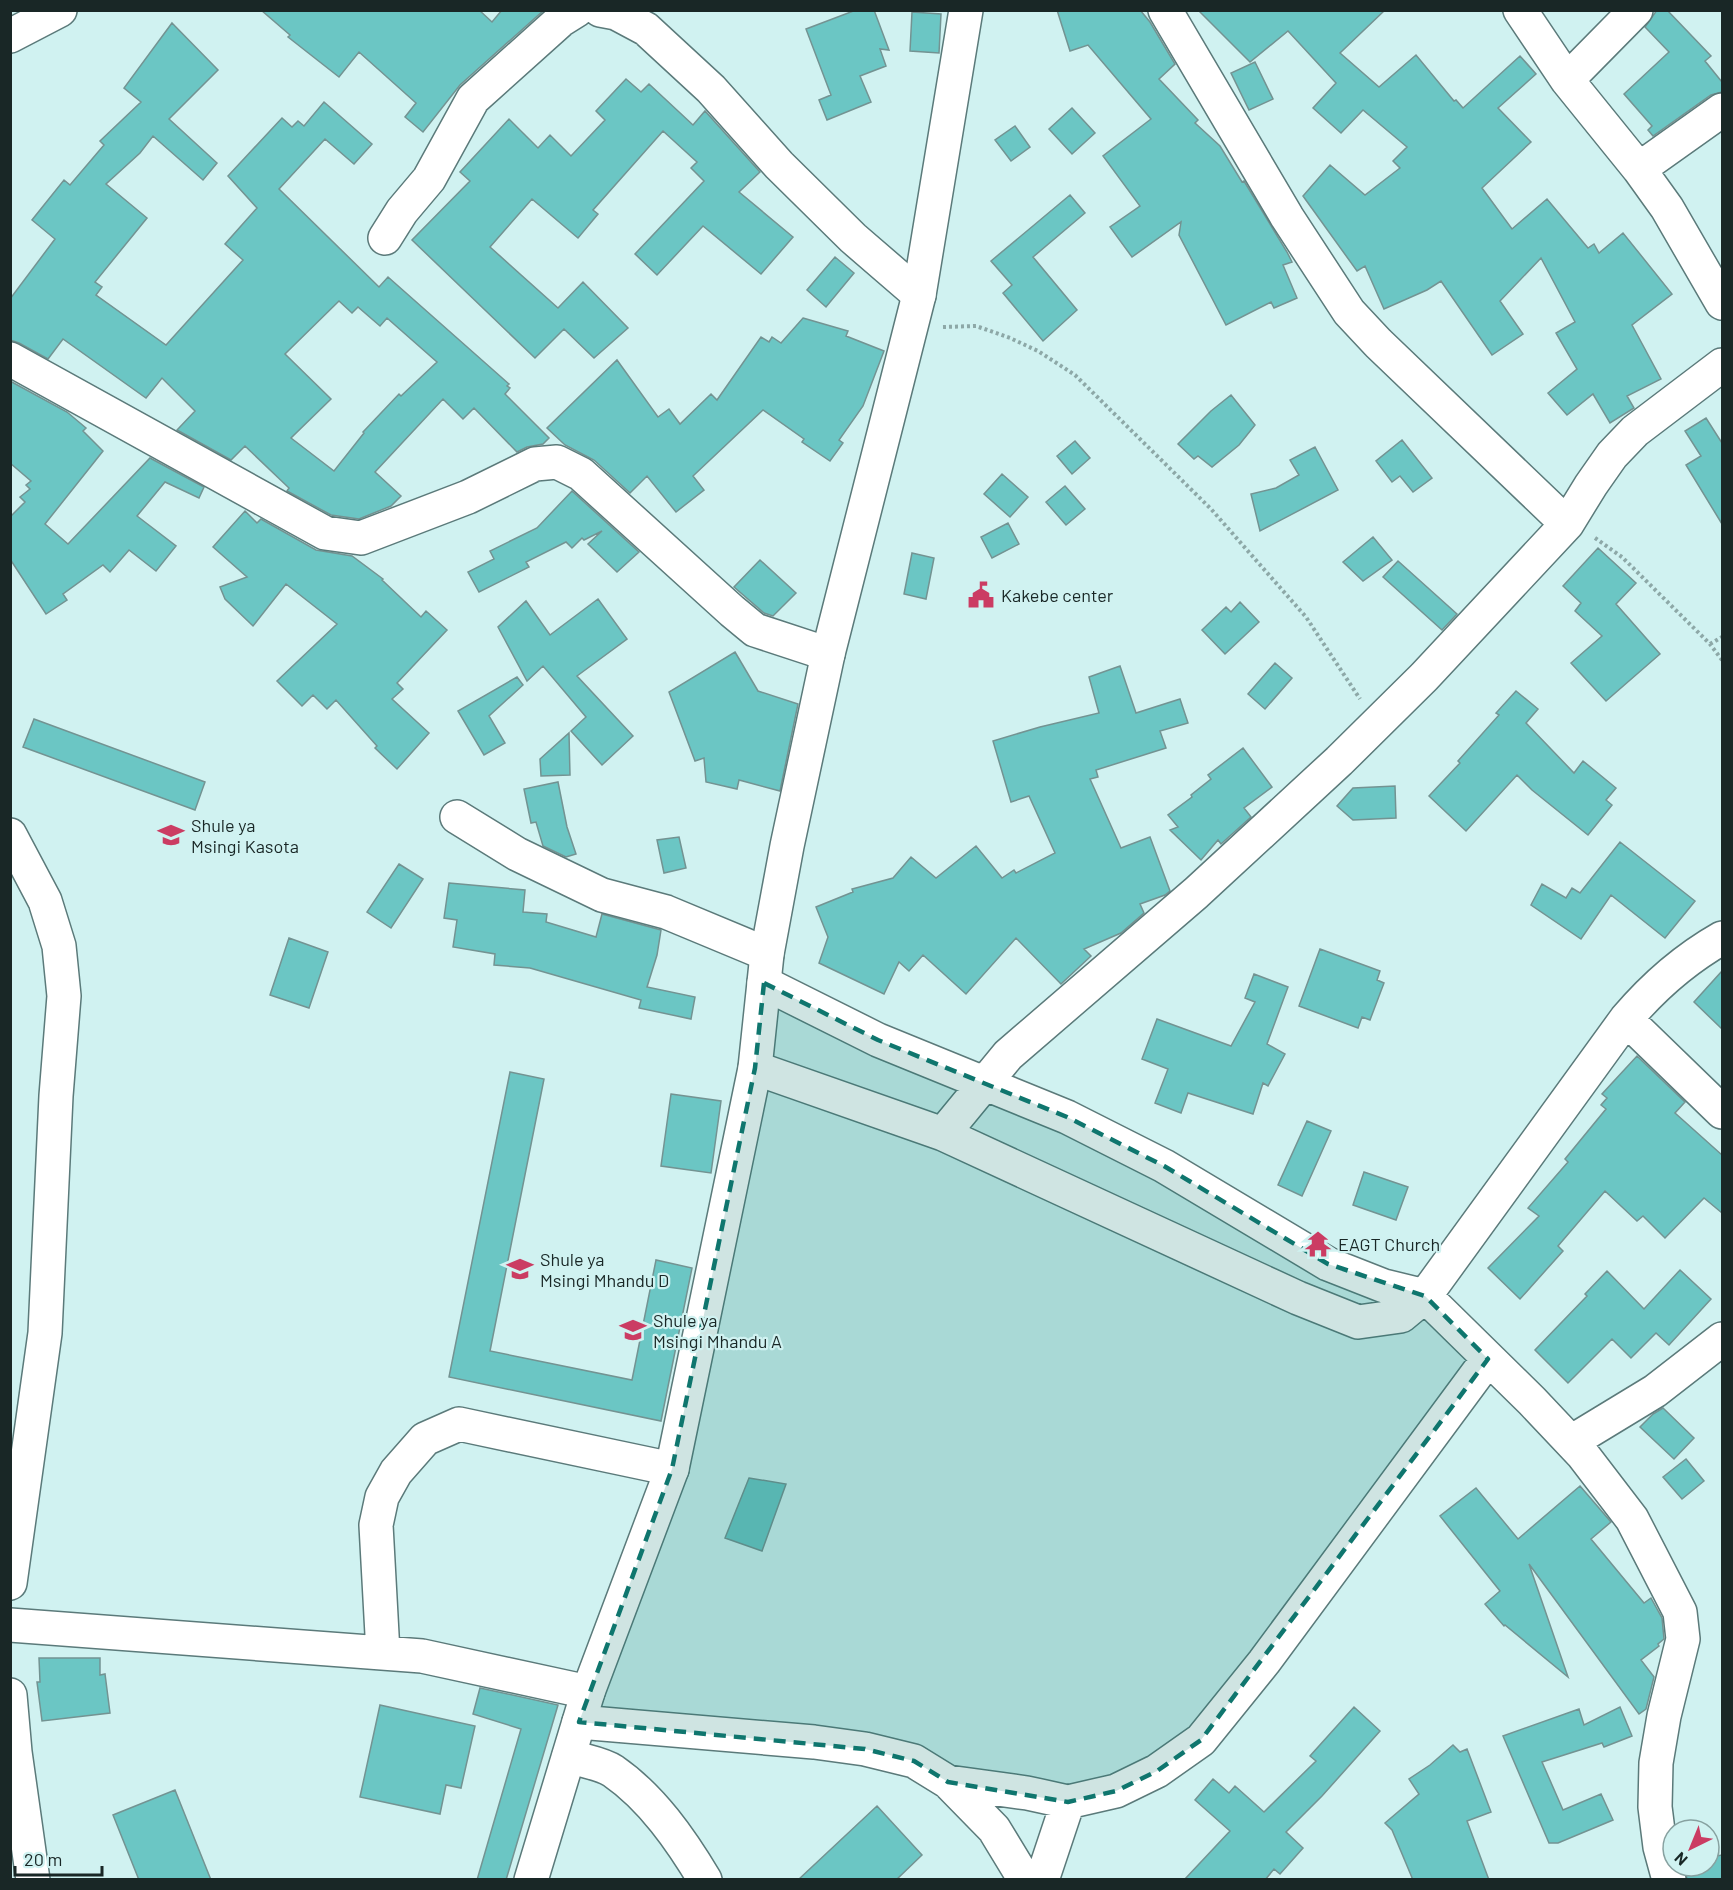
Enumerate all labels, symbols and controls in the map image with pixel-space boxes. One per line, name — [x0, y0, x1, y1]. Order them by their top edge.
public building icon: Kakebe center — [966, 580, 996, 610]
place label: Kakebe center — [1001, 584, 1114, 606]
place label: Shule ya Msingi Kasota — [191, 814, 299, 857]
school or university icon: Shule ya Msingi Kasota — [156, 820, 186, 850]
temple icon: EAGT Church — [1303, 1229, 1333, 1259]
place label: EAGT Church — [1338, 1233, 1440, 1255]
place label: Shule ya Msingi Mhandu D — [540, 1248, 669, 1291]
school or university icon: Shule ya Msingi Mhandu D — [505, 1254, 535, 1284]
place label: Shule ya Msingi Mhandu A — [653, 1309, 782, 1352]
school or university icon: Shule ya Msingi Mhandu A — [618, 1315, 648, 1345]
north arrow — [1661, 1818, 1721, 1878]
scale bar — [15, 1839, 102, 1877]
text: 20 m — [24, 1848, 62, 1870]
text: N — [1670, 1849, 1691, 1870]

